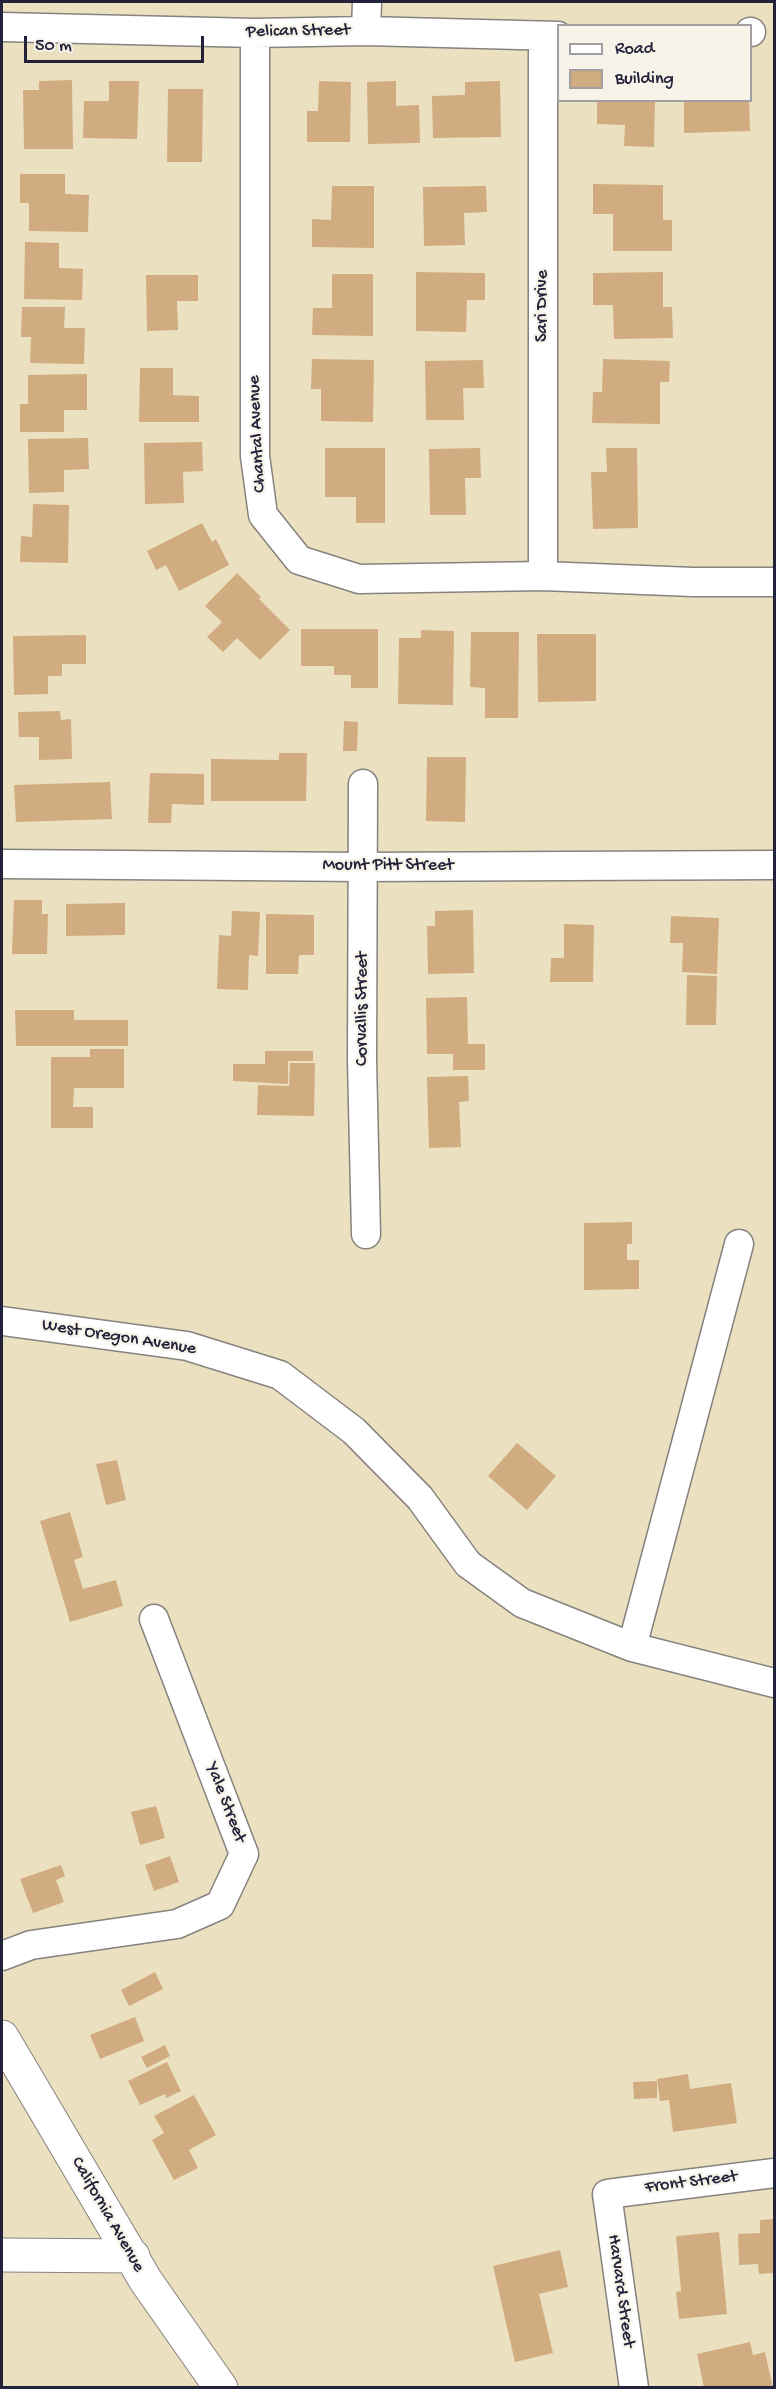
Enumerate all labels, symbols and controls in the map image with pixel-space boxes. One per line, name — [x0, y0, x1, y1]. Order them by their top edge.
street label: Pelican Street — [246, 20, 350, 44]
scale bar — [27, 24, 207, 62]
legend — [557, 24, 752, 102]
text: 50 m — [35, 36, 72, 57]
text: Road — [615, 39, 654, 60]
text: Building — [615, 69, 674, 90]
street label: Sari Drive — [532, 270, 554, 342]
street label: Chantal Avenue — [244, 375, 272, 493]
street label: Mount Pitt Street — [322, 855, 454, 877]
street label: Corvallis Street — [352, 952, 374, 1066]
street label: West Oregon Avenue — [40, 1315, 198, 1361]
street label: Yale Street — [200, 1760, 250, 1846]
street label: California Avenue — [65, 2153, 149, 2277]
street label: Front Street — [643, 2167, 739, 2199]
street label: Harvard Street — [601, 2233, 639, 2349]

